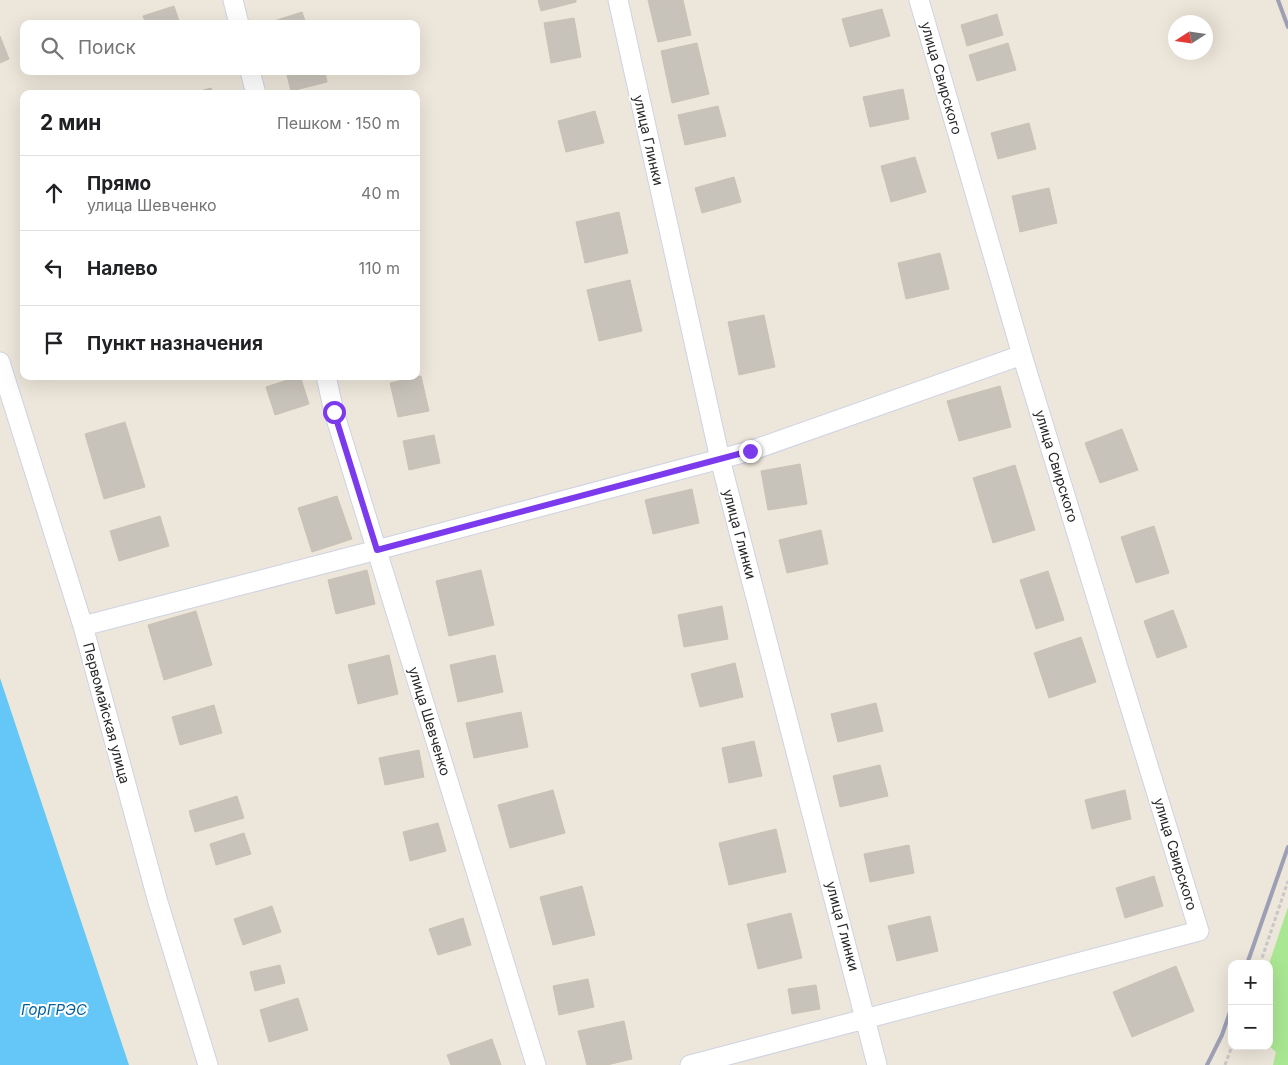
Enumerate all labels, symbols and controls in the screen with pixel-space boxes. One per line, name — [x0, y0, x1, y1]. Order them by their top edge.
north arrow — [1168, 15, 1213, 60]
search box — [20, 20, 420, 75]
street label: улица Свирского — [918, 20, 966, 136]
icon: search — [38, 34, 66, 62]
text: Поиск — [78, 36, 136, 59]
street label: улица Глинки — [630, 93, 668, 187]
text: 2 мин — [40, 110, 101, 135]
text: Пешком · 150 m — [277, 113, 400, 133]
text: Прямо — [87, 172, 151, 195]
icon: ahead — [40, 179, 68, 207]
text: 40 m — [361, 183, 400, 203]
text: улица Шевченко — [87, 195, 217, 215]
icon: left — [40, 254, 68, 282]
text: Налево — [87, 257, 158, 280]
text: 110 m — [358, 258, 400, 278]
icon: arrive — [40, 329, 68, 357]
text: Пункт назначения — [87, 332, 263, 355]
route start — [323, 401, 346, 424]
street label: улица Свирского — [1032, 408, 1082, 524]
route end — [739, 440, 762, 463]
street label: улица Глинки — [720, 487, 760, 581]
street label: Первомайская улица — [80, 641, 134, 785]
street label: улица Шевченко — [405, 664, 455, 778]
street label: улица Свирского — [1151, 796, 1201, 912]
street label: улица Глинки — [823, 879, 863, 973]
map controls — [1228, 960, 1273, 1050]
button: + — [1228, 960, 1273, 1005]
water label: ГорГРЭС — [21, 1000, 87, 1019]
button: − — [1228, 1005, 1273, 1050]

